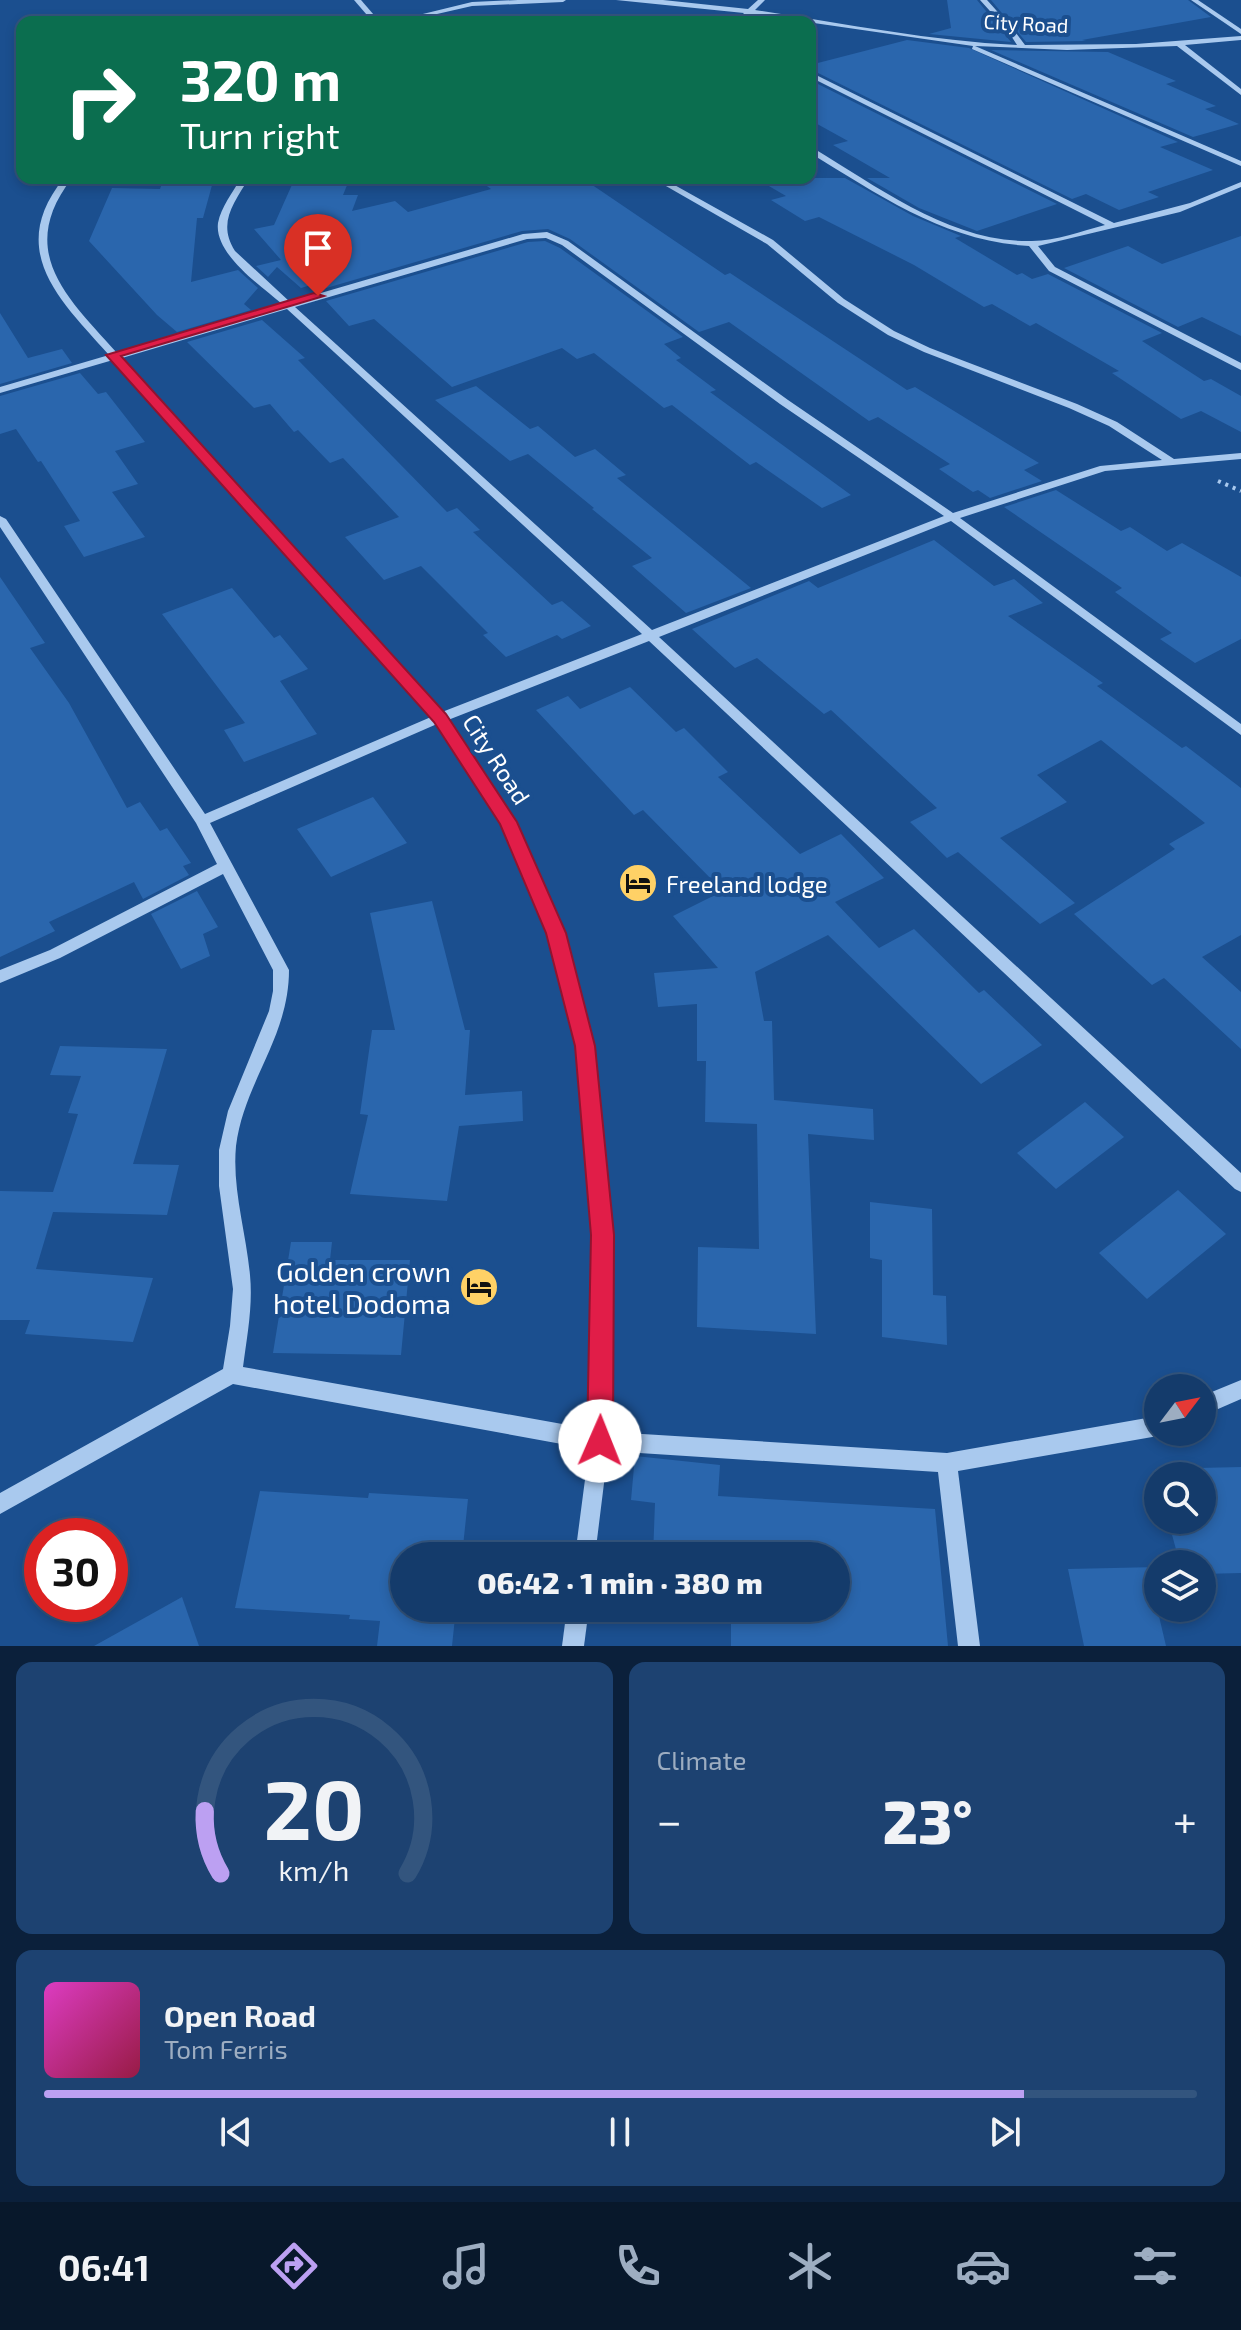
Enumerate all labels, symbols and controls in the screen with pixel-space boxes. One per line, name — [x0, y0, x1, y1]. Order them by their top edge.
street label: City Road — [983, 9, 1069, 37]
text: 320 m — [180, 45, 341, 112]
icon: right — [48, 48, 152, 152]
text: Turn right — [180, 113, 340, 156]
pin — [284, 214, 352, 296]
icon: arrive — [296, 226, 340, 270]
street label: City Road — [457, 709, 537, 809]
hotel icon: Freeland lodge — [617, 862, 659, 904]
place label: Freeland lodge — [666, 869, 828, 898]
place label: Golden crown hotel Dodoma — [273, 1254, 451, 1320]
hotel icon: Golden crown hotel Dodoma — [458, 1266, 500, 1308]
north arrow — [1144, 1374, 1216, 1446]
map controls — [1144, 1374, 1216, 1622]
position arrow — [558, 1399, 642, 1483]
button: search — [1144, 1462, 1216, 1534]
speed limit sign: 30 — [24, 1518, 128, 1622]
button: layers — [1144, 1550, 1216, 1622]
text: 06:42 · 1 min · 380 m — [477, 1564, 763, 1600]
text: Climate — [657, 1744, 746, 1775]
text: 20 — [264, 1757, 365, 1857]
text: 23° — [883, 1784, 972, 1856]
text: − — [657, 1793, 682, 1846]
text: + — [1173, 1793, 1197, 1846]
text: km/h — [279, 1852, 350, 1887]
text: Open Road — [164, 1997, 316, 2033]
text: Tom Ferris — [164, 2033, 288, 2064]
icon: previous — [214, 2110, 258, 2154]
icon: pause — [598, 2110, 642, 2154]
icon: next — [983, 2110, 1027, 2154]
icon: directions — [266, 2238, 322, 2294]
icon: music — [438, 2238, 494, 2294]
icon: phone — [610, 2238, 666, 2294]
icon: climate — [782, 2238, 838, 2294]
icon: car — [955, 2238, 1011, 2294]
icon: filters — [1127, 2238, 1183, 2294]
text: 06:41 — [58, 2245, 150, 2288]

